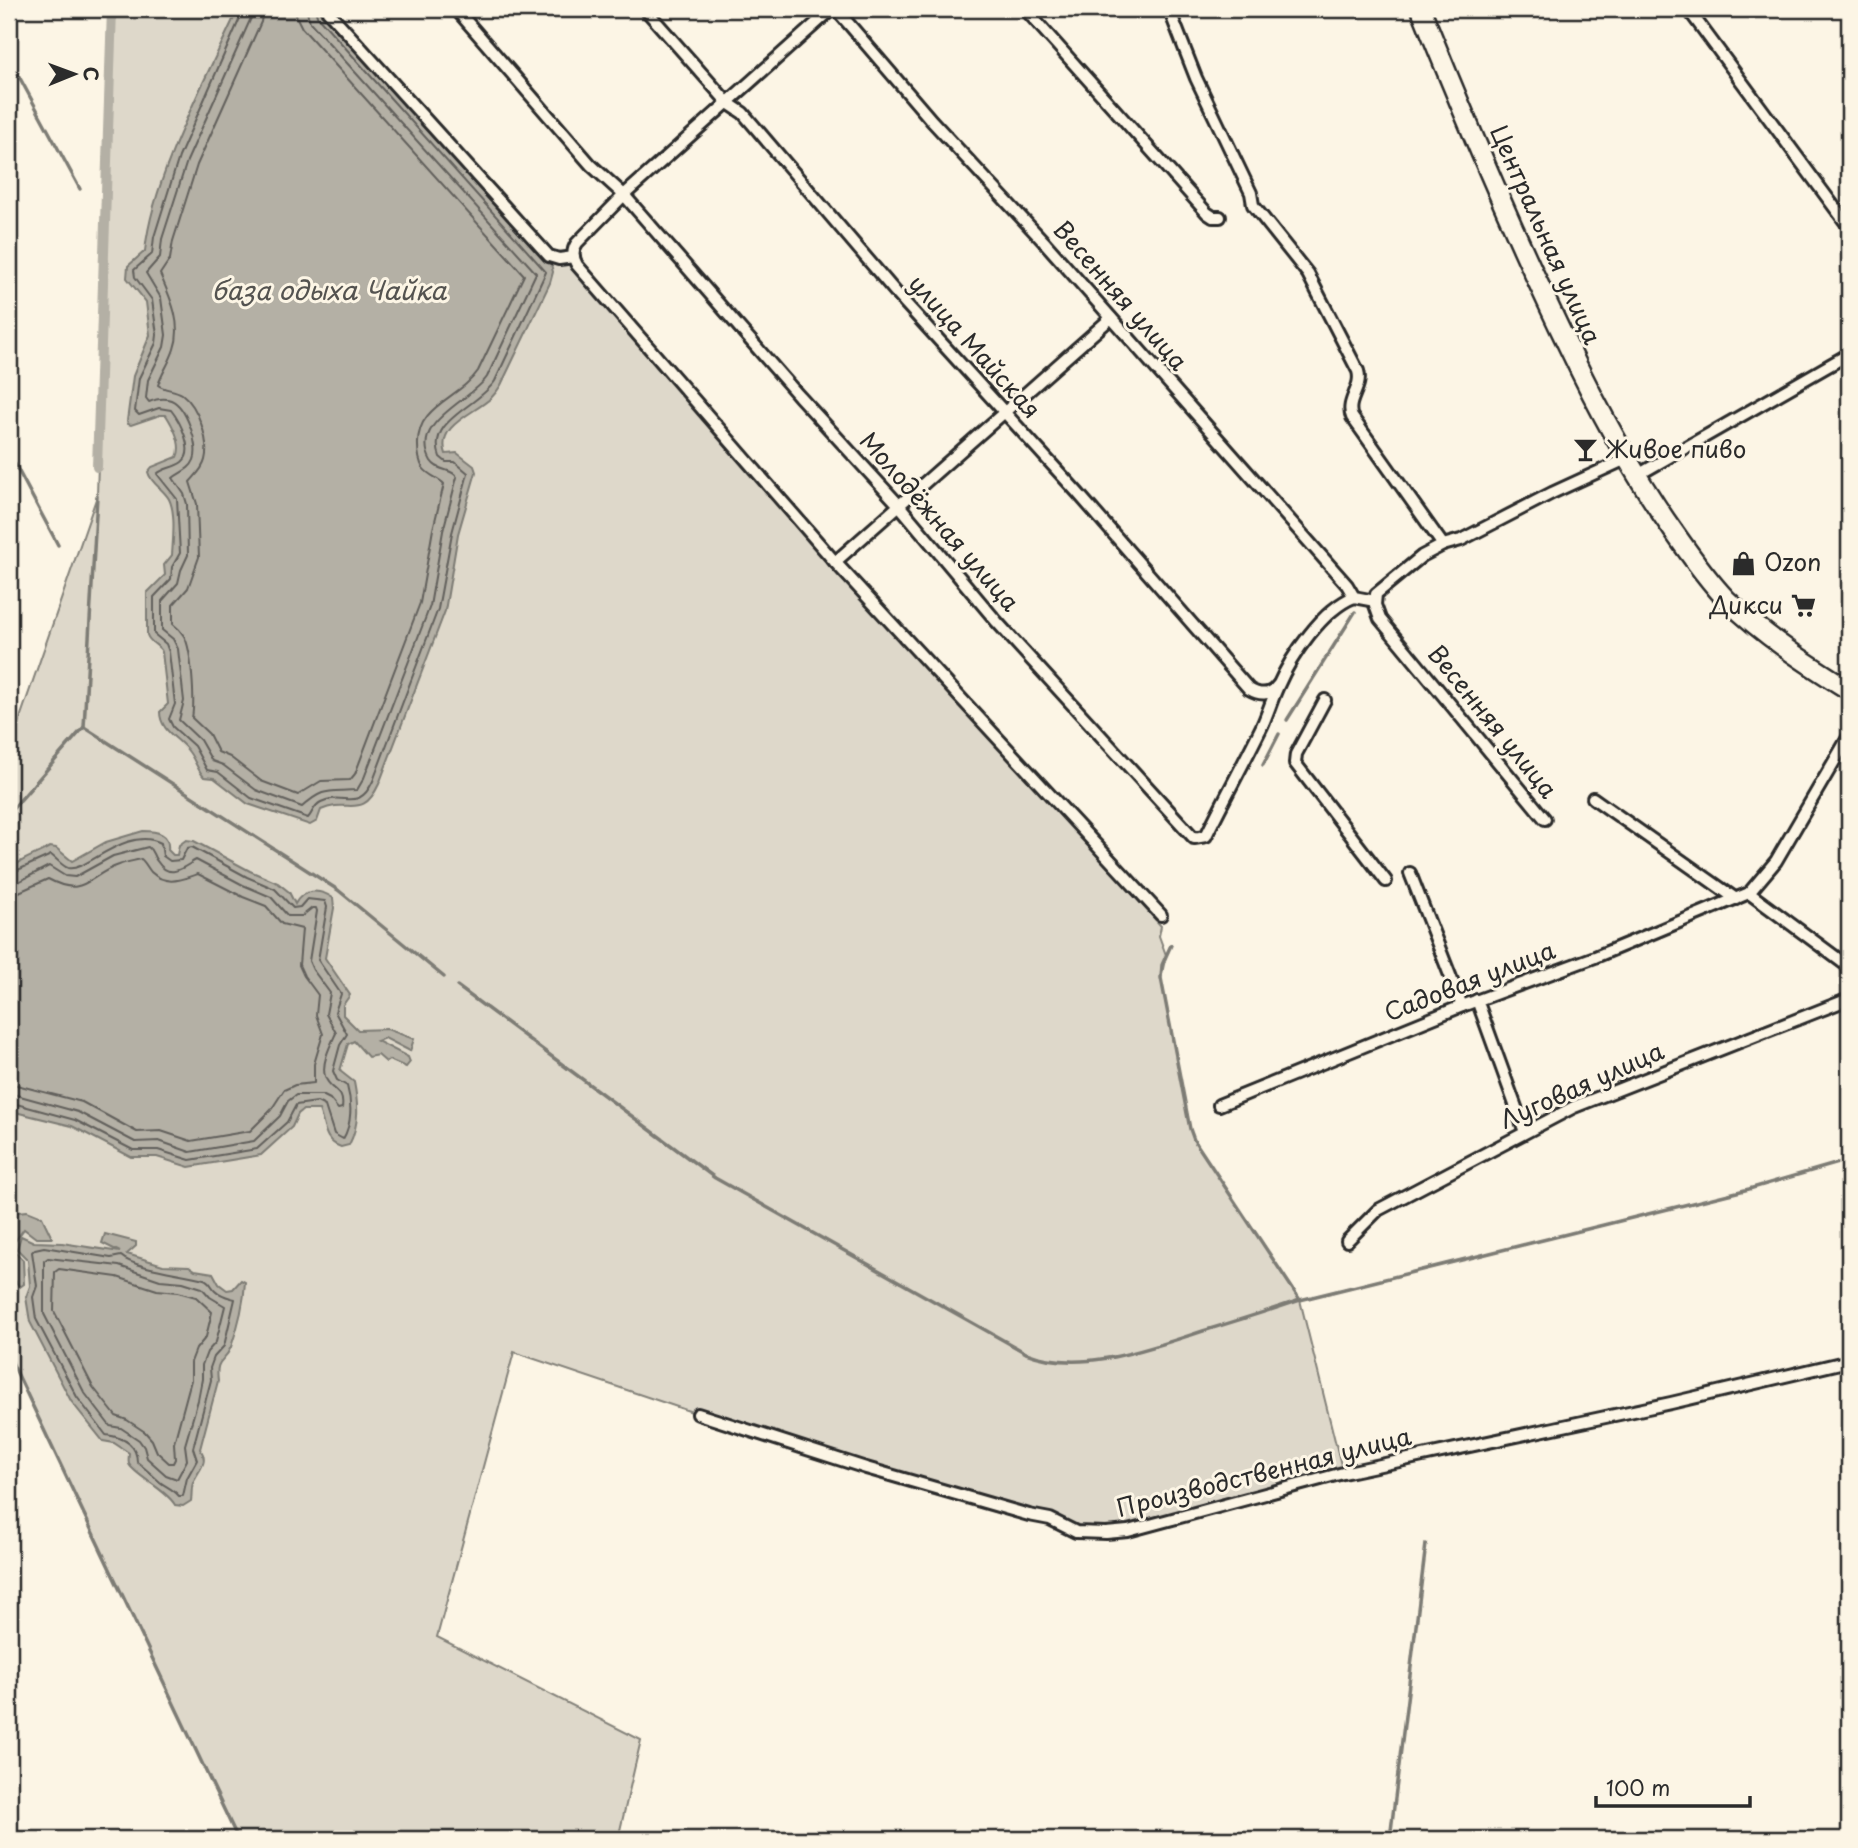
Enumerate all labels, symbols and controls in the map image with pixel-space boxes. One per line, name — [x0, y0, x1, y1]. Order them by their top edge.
north arrow — [38, 38, 108, 108]
text: С — [78, 66, 106, 81]
street label: Центральная улица — [1482, 119, 1611, 350]
street label: Весенняя улица — [1046, 212, 1197, 378]
street label: улица Майская — [901, 266, 1050, 426]
water label: база одыха Чайка — [212, 270, 447, 309]
street label: Молодёжная улица — [852, 423, 1029, 618]
place label: Живое пиво — [1605, 430, 1746, 466]
bar icon: Живое пиво — [1571, 436, 1599, 464]
place label: Ozon — [1764, 543, 1821, 579]
shop icon: Ozon — [1730, 549, 1758, 577]
place label: Дикси — [1709, 586, 1783, 622]
supermarket icon: Дикси — [1789, 592, 1817, 620]
street label: Весенняя улица — [1420, 636, 1567, 805]
street label: Садовая улица — [1379, 931, 1560, 1029]
street label: Луговая улица — [1493, 1032, 1669, 1137]
street label: Производственная улица — [1112, 1417, 1415, 1525]
scale bar — [1596, 1764, 1750, 1808]
text: 100 m — [1606, 1771, 1670, 1803]

